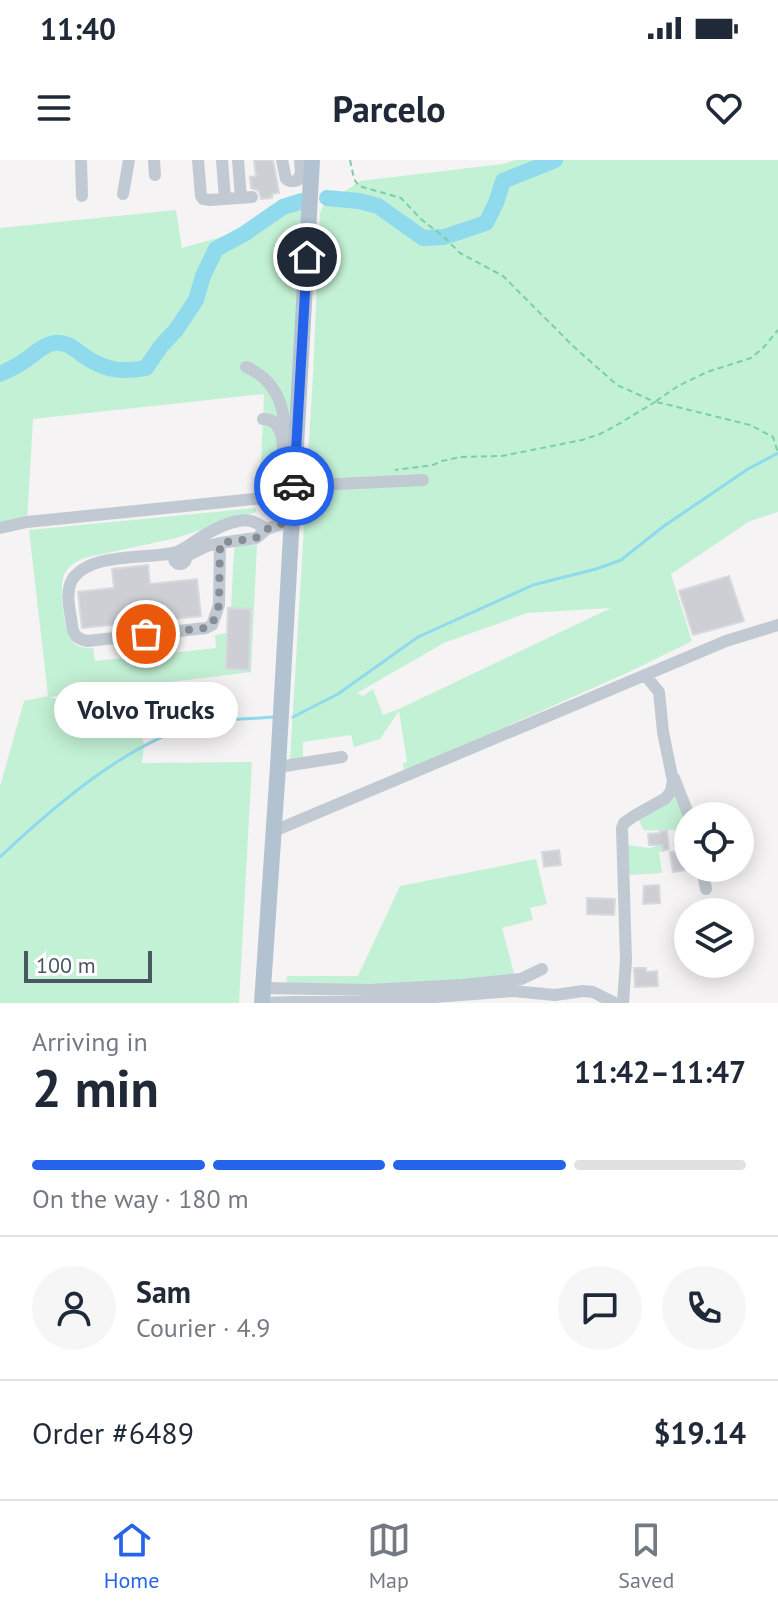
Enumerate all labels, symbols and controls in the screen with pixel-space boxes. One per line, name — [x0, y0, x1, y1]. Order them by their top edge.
text: 11:40 — [40, 9, 116, 48]
text: Parcelo — [332, 85, 446, 132]
icon: menu — [32, 86, 76, 130]
icon: heart — [702, 86, 746, 130]
pin — [273, 223, 341, 291]
icon: home — [285, 235, 329, 279]
courier — [254, 446, 334, 526]
icon: car — [272, 464, 316, 508]
pin — [112, 600, 180, 668]
icon: bag — [124, 612, 168, 656]
callout: Volvo Trucks — [54, 682, 238, 738]
text: Volvo Trucks — [77, 693, 215, 726]
map controls — [674, 802, 754, 978]
button: locate — [674, 802, 754, 882]
button: layers — [674, 898, 754, 978]
scale bar — [24, 947, 152, 983]
text: 100 m — [36, 951, 96, 979]
text: Arriving in — [32, 1025, 148, 1058]
text: 11:42–11:47 — [574, 1052, 746, 1091]
text: 2 min — [32, 1054, 159, 1121]
text: On the way · 180 m — [32, 1182, 249, 1215]
button: person — [32, 1266, 116, 1350]
button: chat — [558, 1266, 642, 1350]
button: phone — [662, 1266, 746, 1350]
text: Sam — [136, 1272, 191, 1311]
text: Courier · 4.9 — [136, 1311, 270, 1344]
text: Order #6489 — [32, 1413, 194, 1452]
text: $19.14 — [654, 1413, 746, 1452]
tab: Home — [104, 1518, 159, 1594]
tab: Map — [367, 1518, 411, 1594]
tab: Saved — [618, 1518, 674, 1594]

